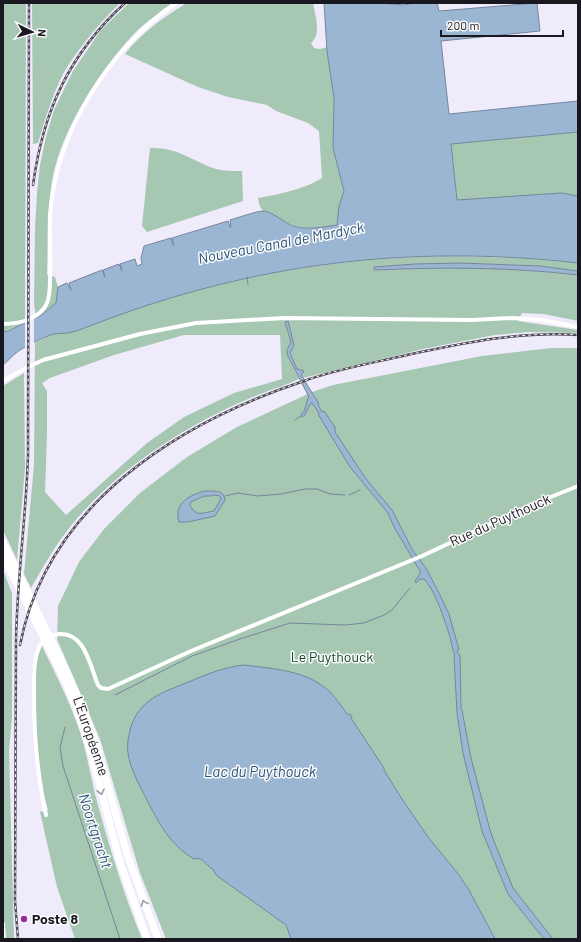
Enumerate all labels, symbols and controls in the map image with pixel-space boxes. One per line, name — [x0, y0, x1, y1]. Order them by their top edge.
north arrow — [12, 12, 52, 52]
scale bar — [441, 12, 563, 38]
text: 200 m — [447, 18, 479, 32]
text: N — [36, 29, 49, 37]
water label: Nouveau Canal de Mardyck — [196, 217, 366, 267]
street label: Rue du Puythouck — [447, 490, 553, 549]
park label: Le Puythouck — [291, 648, 373, 665]
street label: L'Européenne — [70, 694, 113, 778]
water label: Lac du Puythouck — [204, 762, 317, 780]
one-way arrow — [96, 789, 105, 796]
water label: Noortgracht — [75, 791, 117, 871]
one-way arrow — [140, 899, 149, 906]
place label: Poste 8 — [32, 910, 78, 927]
marker: Poste 8 — [19, 914, 29, 924]

